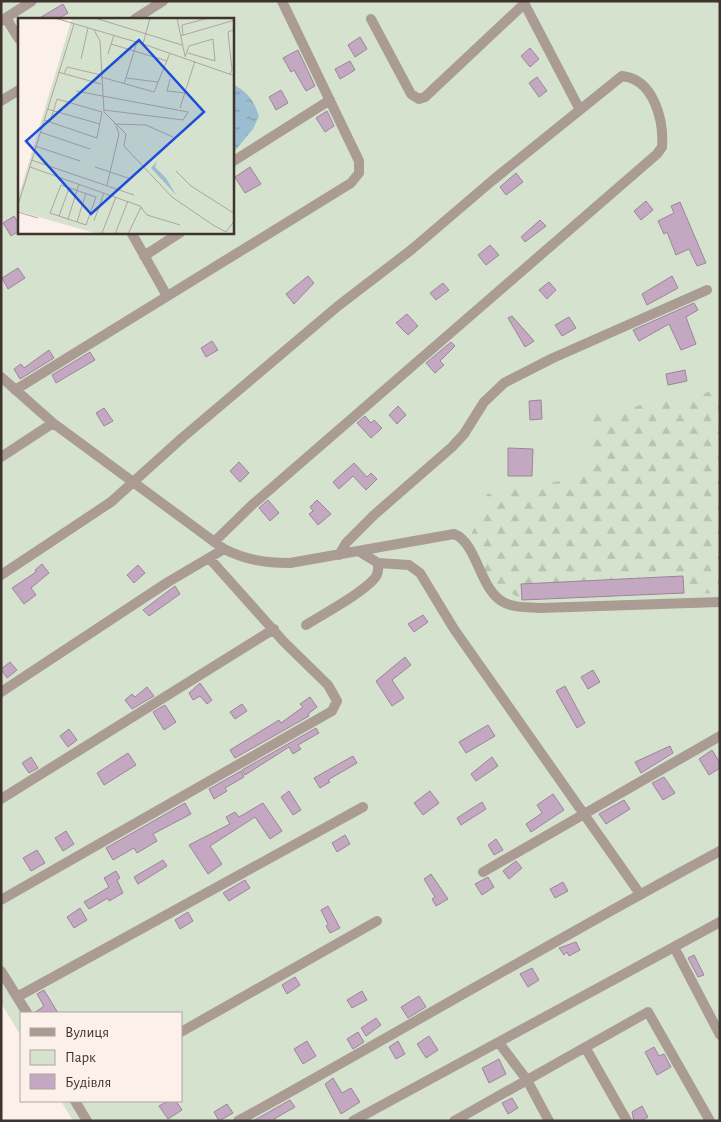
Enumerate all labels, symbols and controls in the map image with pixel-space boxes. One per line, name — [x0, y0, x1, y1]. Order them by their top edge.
inset map — [18, 18, 234, 234]
legend — [20, 1012, 182, 1102]
text: Вулиця — [65, 1025, 109, 1040]
text: Парк — [65, 1050, 96, 1065]
text: Будівля — [65, 1075, 111, 1090]

